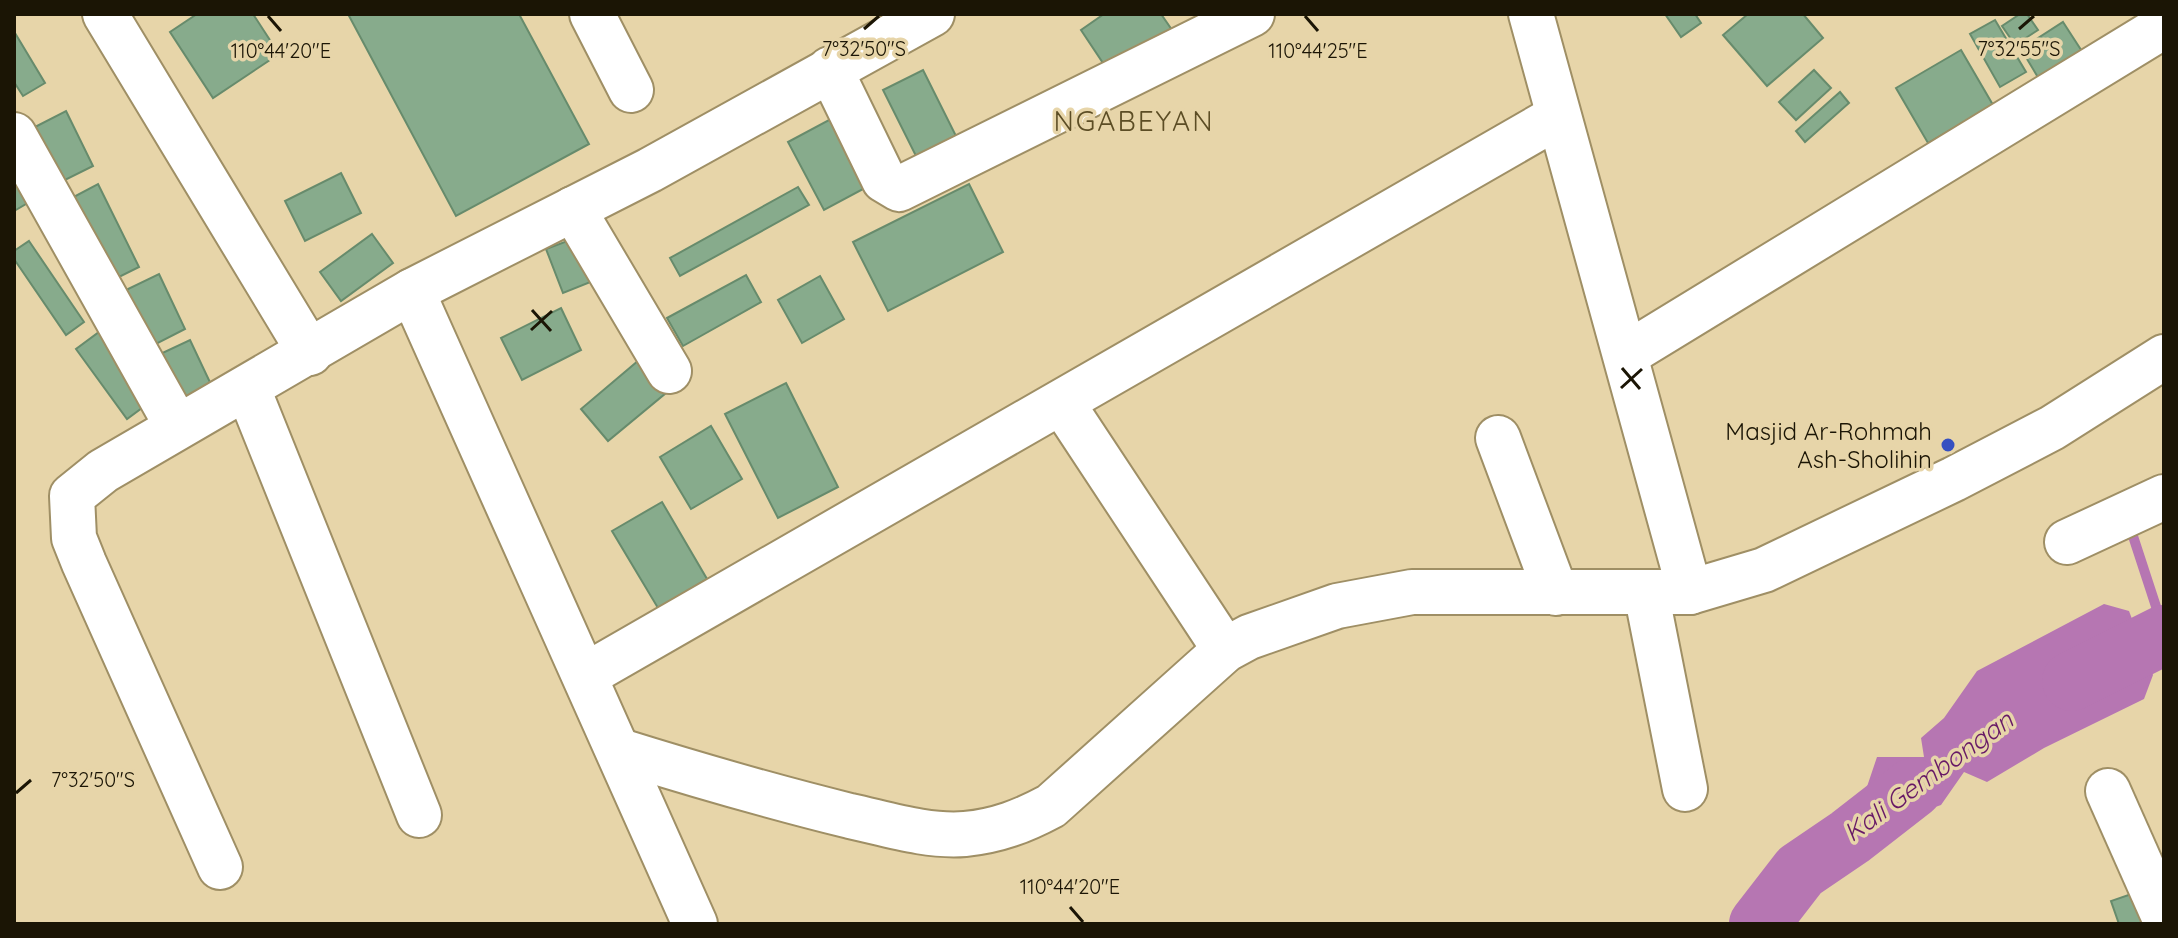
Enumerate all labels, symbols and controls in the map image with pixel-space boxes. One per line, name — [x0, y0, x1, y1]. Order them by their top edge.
text: 7°32'50"S — [822, 36, 906, 61]
text: 7°32'55"S — [1977, 36, 2061, 61]
text: 110°44'20"E — [231, 38, 331, 63]
text: 110°44'25"E — [1268, 38, 1368, 63]
district label: NGABEYAN — [1053, 103, 1215, 138]
place label: Masjid Ar-Rohmah Ash-Sholihin — [1725, 416, 1932, 474]
marker: Masjid Ar-Rohmah Ash-Sholihin — [1939, 436, 1957, 454]
water label: Kali Gembongan — [1837, 703, 2020, 849]
text: 7°32'50"S — [51, 767, 135, 792]
text: 110°44'20"E — [1020, 874, 1120, 899]

